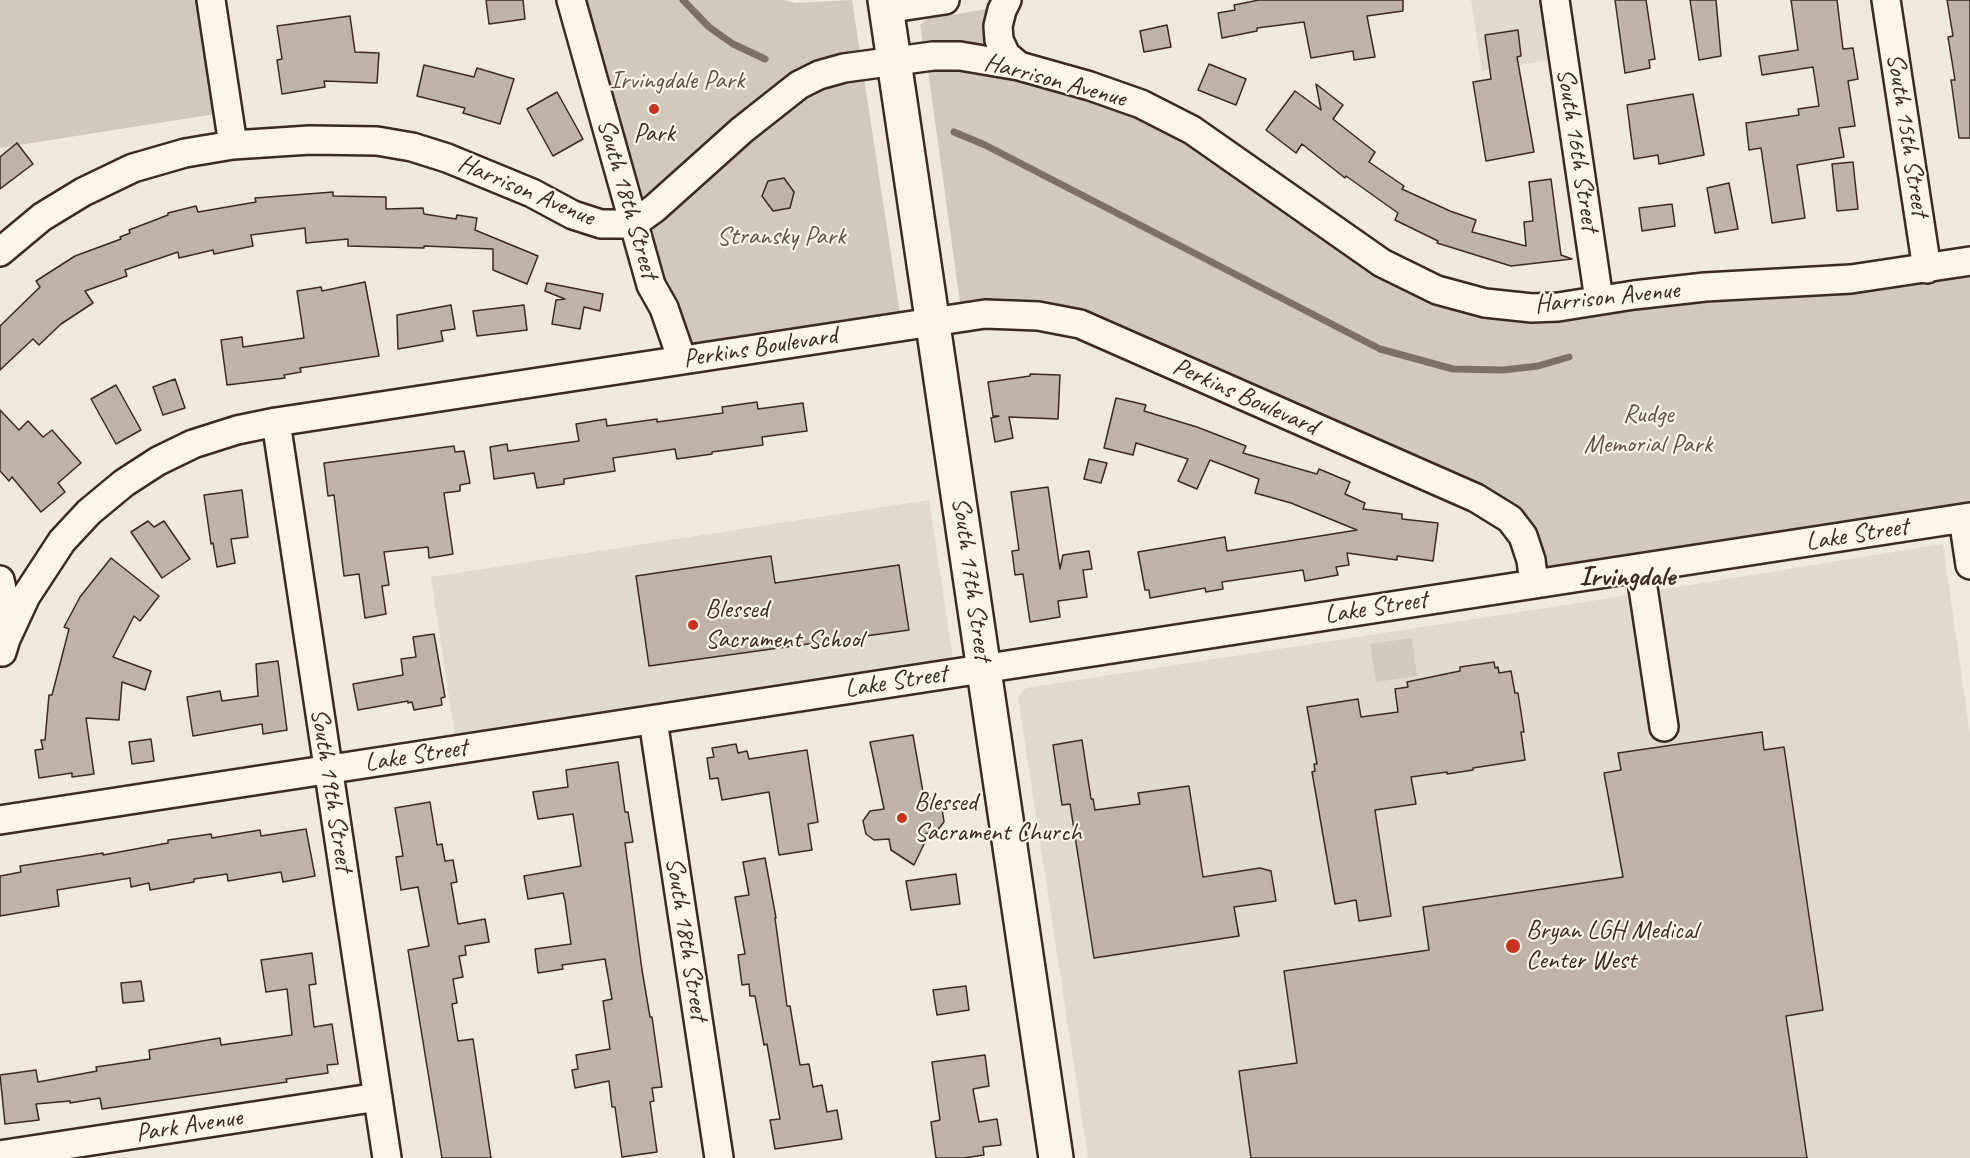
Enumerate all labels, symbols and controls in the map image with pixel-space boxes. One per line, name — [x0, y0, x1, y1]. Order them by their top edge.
street label: Harrison Avenue — [981, 47, 1129, 115]
street label: South 15th Street — [1879, 51, 1935, 219]
park label: Irvingdale Park — [610, 65, 744, 97]
street label: South 16th Street — [1549, 66, 1605, 234]
marker: Park — [647, 102, 661, 116]
street label: South 18th Street — [589, 116, 665, 282]
place label: Park — [633, 118, 675, 150]
street label: Harrison Avenue — [453, 148, 599, 234]
park label: Stransky Park — [717, 221, 845, 253]
street label: Harrison Avenue — [1533, 275, 1681, 321]
street label: Perkins Boulevard — [681, 320, 839, 376]
street label: Perkins Boulevard — [1168, 351, 1322, 443]
park label: Rudge Memorial Park — [1584, 399, 1712, 460]
street label: South 17th Street — [944, 495, 998, 663]
street label: Lake Street — [1804, 512, 1910, 558]
district label: Irvingdale — [1579, 561, 1675, 595]
street label: Lake Street — [1323, 585, 1429, 631]
place label: Blessed Sacrament School — [705, 594, 863, 656]
marker: Blessed Sacrament School — [686, 618, 700, 632]
street label: Lake Street — [843, 659, 949, 705]
street label: South 19th Street — [303, 706, 359, 874]
street label: Lake Street — [363, 733, 469, 779]
place label: Blessed Sacrament Church — [914, 787, 1081, 849]
marker: Blessed Sacrament Church — [895, 811, 909, 825]
street label: South 18th Street — [658, 855, 714, 1023]
place label: Bryan LGH Medical Center West — [1526, 915, 1698, 976]
marker: Bryan LGH Medical Center West — [1504, 937, 1522, 955]
street label: Park Avenue — [134, 1102, 244, 1150]

